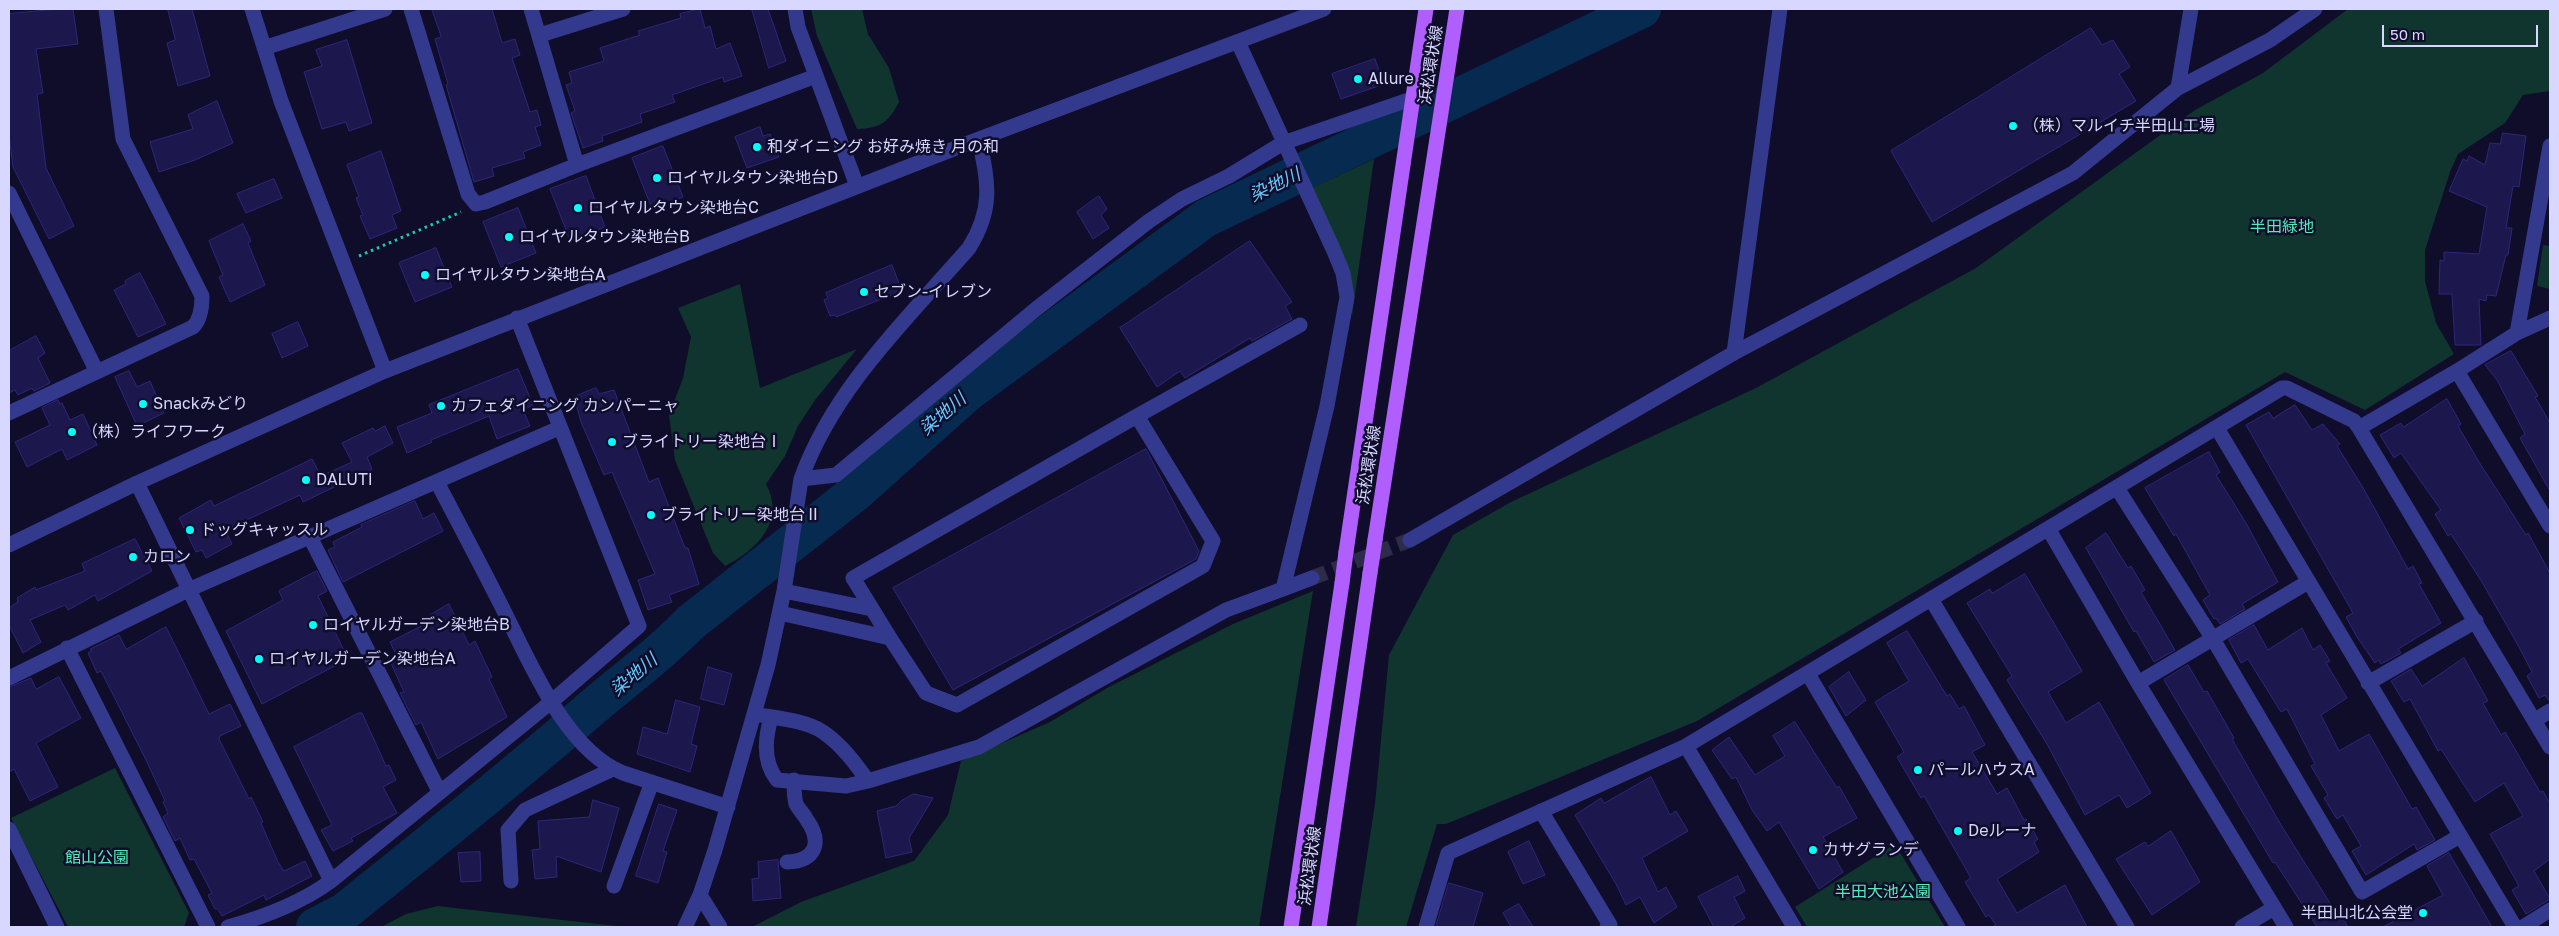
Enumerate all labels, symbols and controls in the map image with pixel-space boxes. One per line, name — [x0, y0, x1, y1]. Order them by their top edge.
scale bar — [2384, 15, 2540, 47]
street label: 浜松環状線 — [1415, 24, 1447, 106]
text: 50 m — [2390, 25, 2425, 43]
place label: Allure — [1368, 69, 1414, 89]
marker: Allure — [1352, 73, 1364, 85]
place label: （株）マルイチ半田山工場 — [2023, 116, 2215, 136]
marker: （株）マルイチ半田山工場 — [2007, 120, 2019, 132]
place label: 和ダイニング お好み焼き 月の和 — [767, 137, 999, 157]
marker: 和ダイニング お好み焼き 月の和 — [751, 141, 763, 153]
water label: 染地川 — [1246, 163, 1304, 207]
place label: ロイヤルタウン染地台D — [667, 168, 838, 188]
marker: ロイヤルタウン染地台D — [651, 172, 663, 184]
place label: ロイヤルタウン染地台C — [588, 198, 759, 218]
marker: ロイヤルタウン染地台C — [572, 202, 584, 214]
park label: 半田緑地 — [2250, 217, 2314, 237]
place label: ロイヤルタウン染地台B — [519, 227, 690, 247]
marker: ロイヤルタウン染地台B — [503, 231, 515, 243]
place label: ロイヤルタウン染地台A — [435, 265, 606, 285]
marker: ロイヤルタウン染地台A — [419, 269, 431, 281]
place label: セブン-イレブン — [874, 282, 992, 302]
marker: セブン-イレブン — [858, 286, 870, 298]
water label: 染地川 — [916, 388, 970, 440]
place label: Snackみどり — [153, 394, 248, 414]
place label: カフェダイニング カンパーニャ — [451, 396, 679, 416]
marker: Snackみどり — [137, 398, 149, 410]
marker: カフェダイニング カンパーニャ — [435, 400, 447, 412]
place label: （株）ライフワーク — [82, 422, 226, 442]
street label: 浜松環状線 — [1353, 424, 1385, 506]
marker: （株）ライフワーク — [66, 426, 78, 438]
place label: ブライトリー染地台Ⅰ — [622, 432, 782, 452]
marker: ブライトリー染地台Ⅰ — [606, 436, 618, 448]
place label: DALUTI — [316, 470, 373, 490]
marker: DALUTI — [300, 474, 312, 486]
place label: ブライトリー染地台Ⅱ — [661, 505, 821, 525]
marker: ブライトリー染地台Ⅱ — [645, 509, 657, 521]
place label: ドッグキャッスル — [200, 520, 328, 540]
marker: ドッグキャッスル — [184, 524, 196, 536]
place label: カロン — [143, 547, 191, 567]
marker: カロン — [127, 551, 139, 563]
place label: ロイヤルガーデン染地台B — [323, 615, 510, 635]
marker: ロイヤルガーデン染地台B — [307, 619, 319, 631]
place label: ロイヤルガーデン染地台A — [269, 649, 456, 669]
water label: 染地川 — [606, 649, 662, 701]
marker: ロイヤルガーデン染地台A — [253, 653, 265, 665]
place label: パールハウスA — [1928, 760, 2035, 780]
marker: パールハウスA — [1912, 764, 1924, 776]
place label: Deルーナ — [1968, 821, 2036, 841]
street label: 浜松環状線 — [1295, 825, 1325, 907]
marker: Deルーナ — [1952, 825, 1964, 837]
place label: カサグランデ — [1823, 840, 1919, 860]
marker: カサグランデ — [1807, 844, 1819, 856]
park label: 館山公園 — [65, 848, 129, 868]
park label: 半田大池公園 — [1835, 882, 1931, 902]
place label: 半田山北公会堂 — [2301, 903, 2413, 923]
marker: 半田山北公会堂 — [2417, 907, 2429, 919]

